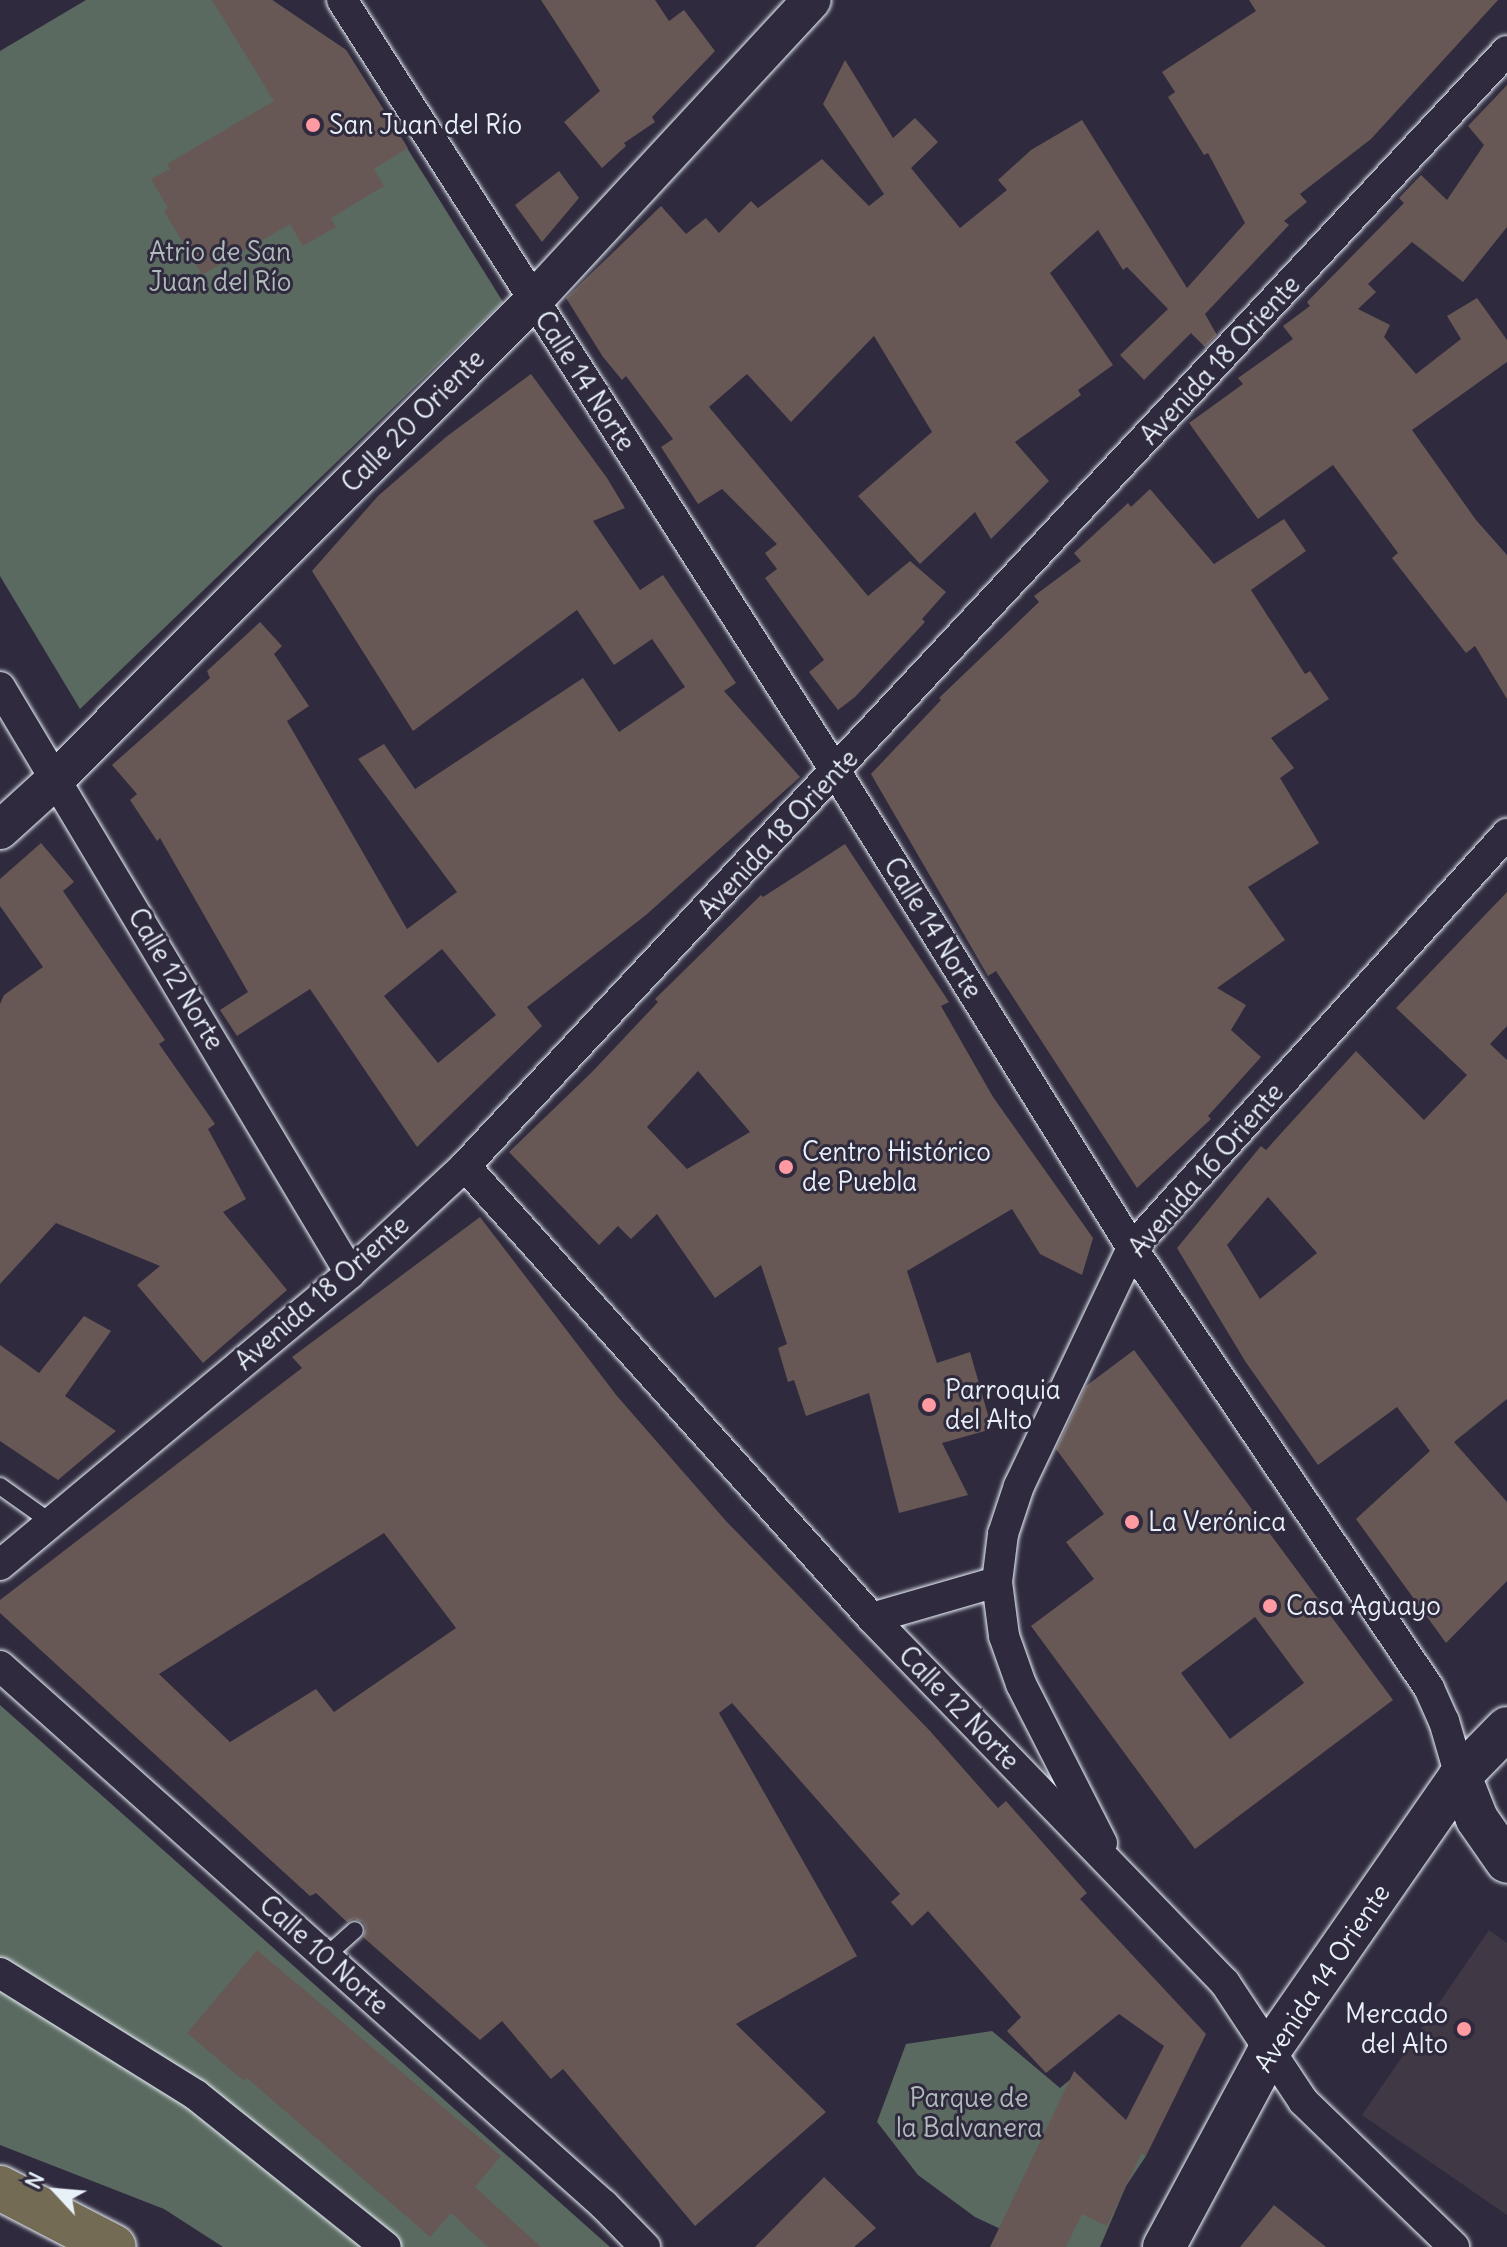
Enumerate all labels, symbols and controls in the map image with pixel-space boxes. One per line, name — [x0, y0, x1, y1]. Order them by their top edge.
place label: San Juan del Río — [329, 109, 522, 141]
marker: San Juan del Río — [304, 116, 322, 134]
park label: Atrio de San Juan del Río — [149, 236, 291, 298]
street label: Avenida 18 Oriente — [1134, 269, 1306, 451]
street label: Calle 14 Norte — [528, 305, 642, 457]
street label: Calle 20 Oriente — [335, 343, 491, 499]
street label: Avenida 18 Oriente — [692, 743, 864, 925]
street label: Calle 14 Norte — [877, 852, 989, 1004]
street label: Calle 12 Norte — [121, 902, 231, 1056]
street label: Avenida 16 Oriente — [1122, 1077, 1290, 1263]
place label: Centro Histórico de Puebla — [802, 1136, 991, 1198]
marker: Centro Histórico de Puebla — [777, 1158, 795, 1176]
street label: Avenida 18 Oriente — [229, 1209, 415, 1377]
place label: Parroquia del Alto — [945, 1374, 1061, 1436]
marker: Parroquia del Alto — [920, 1396, 938, 1414]
place label: La Verónica — [1148, 1506, 1286, 1538]
marker: La Verónica — [1123, 1513, 1141, 1531]
place label: Casa Aguayo — [1286, 1590, 1441, 1622]
marker: Casa Aguayo — [1261, 1597, 1279, 1615]
street label: Calle 12 Norte — [892, 1640, 1026, 1776]
street label: Avenida 14 Oriente — [1248, 1878, 1396, 2078]
street label: Calle 10 Norte — [253, 1889, 395, 2021]
place label: Mercado del Alto — [1345, 1998, 1448, 2060]
marker: Mercado del Alto — [1455, 2020, 1473, 2038]
park label: Parque de la Balvanera — [896, 2082, 1042, 2144]
north arrow — [16, 2151, 96, 2231]
text: N — [19, 2168, 50, 2193]

